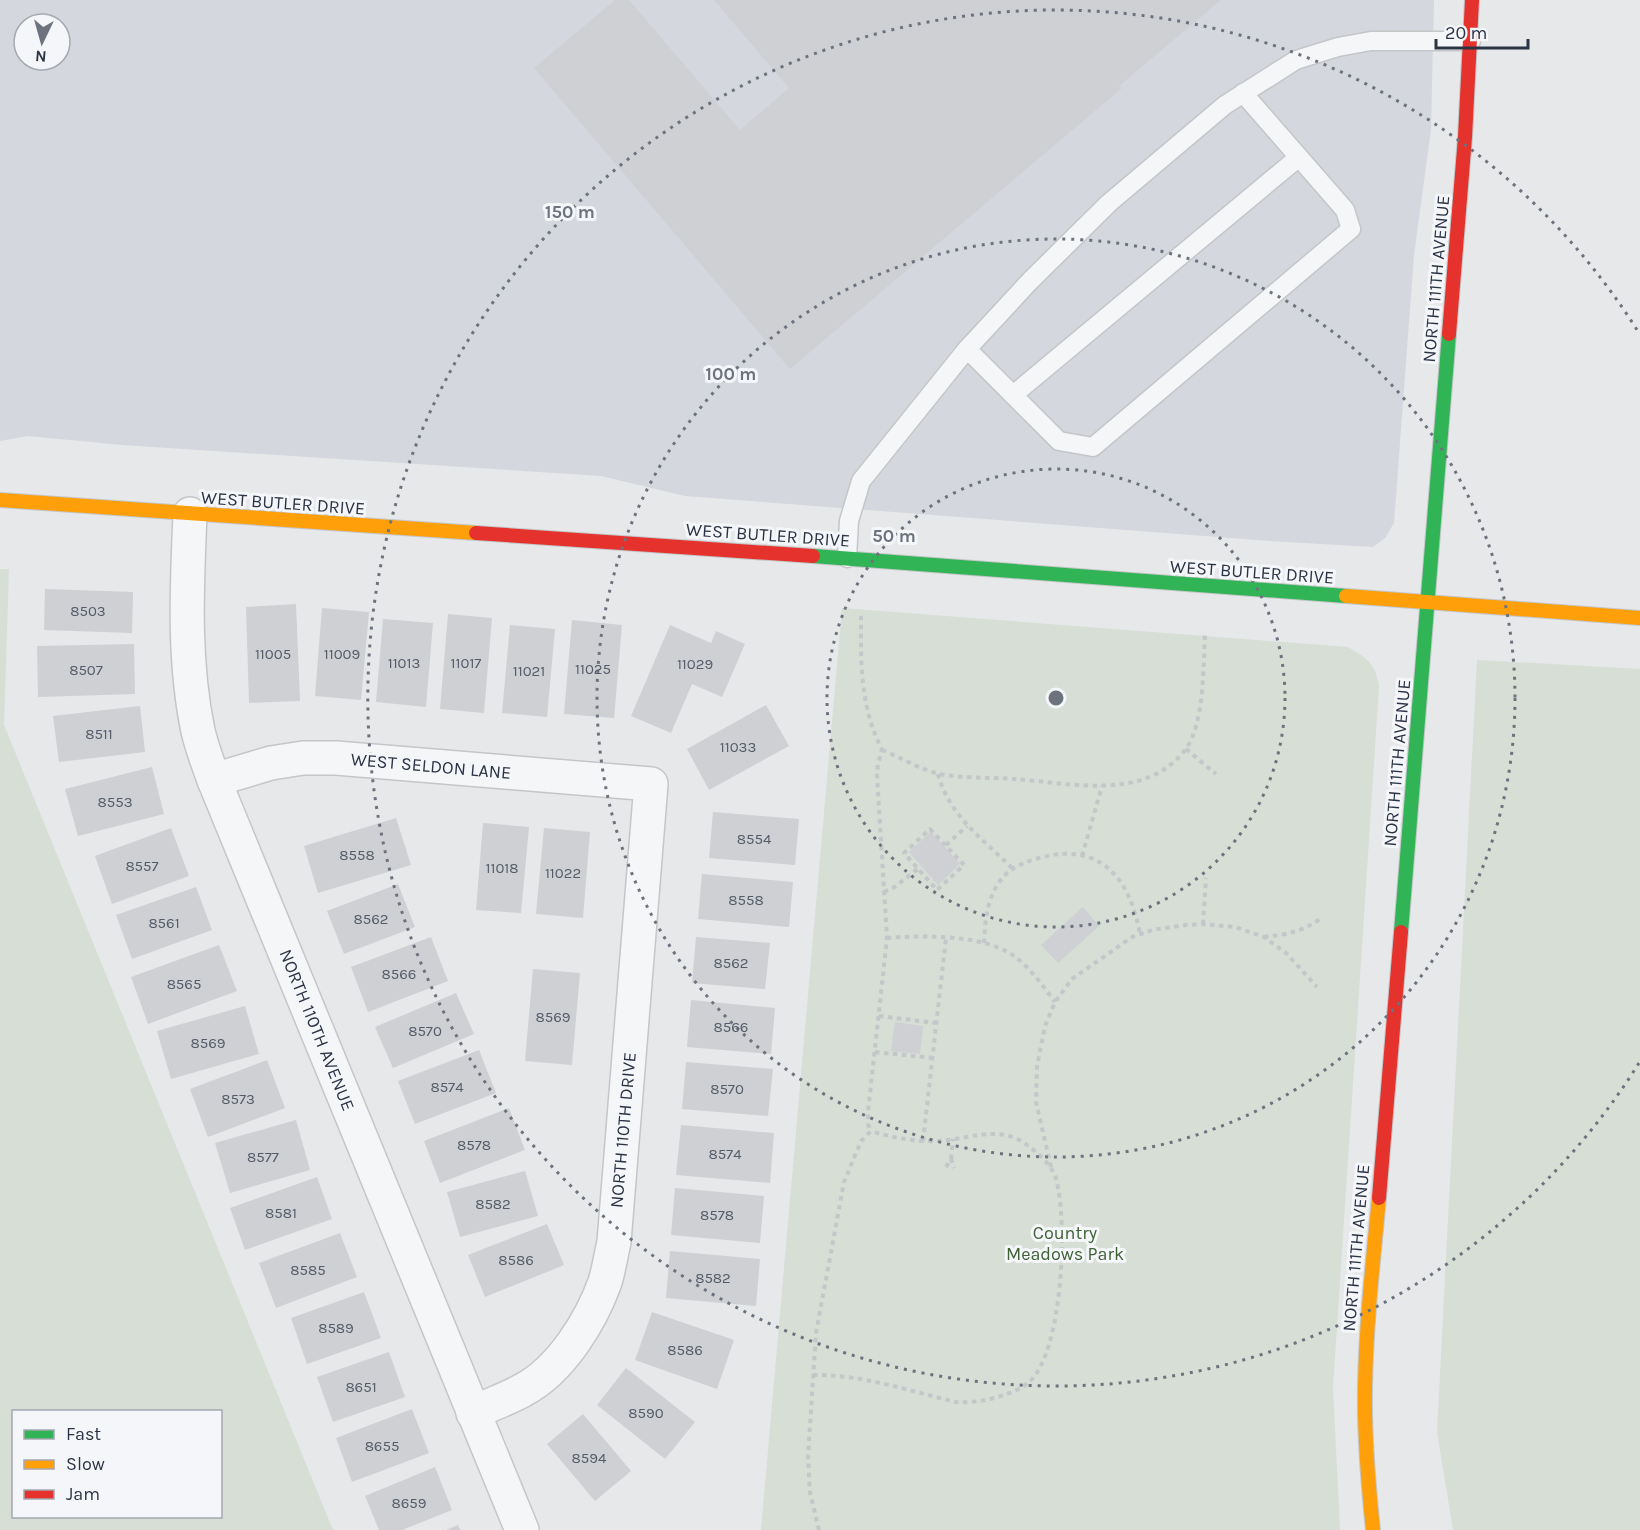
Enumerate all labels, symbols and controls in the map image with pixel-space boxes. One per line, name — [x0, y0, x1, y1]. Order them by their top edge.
north arrow — [12, 12, 72, 72]
scale bar — [1436, 12, 1528, 50]
text: 20 m — [1445, 22, 1487, 44]
text: N — [34, 46, 47, 66]
street label: NORTH 111TH AVENUE — [1418, 195, 1454, 363]
text: 150 m — [545, 201, 595, 223]
text: 100 m — [706, 363, 756, 385]
street label: WEST BUTLER DRIVE — [200, 486, 366, 520]
street label: WEST BUTLER DRIVE — [685, 518, 851, 552]
text: 50 m — [872, 525, 916, 547]
street label: WEST BUTLER DRIVE — [1169, 555, 1335, 589]
house number: 8503 — [70, 602, 106, 620]
house number: 11005 — [255, 645, 291, 663]
house number: 11009 — [324, 645, 360, 663]
house number: 11013 — [388, 654, 420, 672]
house number: 11017 — [451, 654, 481, 672]
house number: 11029 — [677, 655, 713, 673]
house number: 11025 — [575, 660, 611, 678]
house number: 8507 — [69, 661, 103, 679]
house number: 11021 — [513, 662, 545, 680]
street label: NORTH 111TH AVENUE — [1379, 679, 1415, 847]
centre of rings — [1046, 688, 1066, 708]
house number: 8511 — [85, 725, 113, 743]
house number: 11033 — [720, 738, 756, 756]
street label: WEST SELDON LANE — [350, 748, 512, 784]
house number: 8553 — [97, 793, 133, 811]
house number: 8554 — [737, 830, 772, 848]
house number: 8558 — [339, 846, 375, 864]
house number: 8557 — [125, 857, 159, 875]
house number: 11018 — [486, 859, 519, 877]
house number: 11022 — [545, 864, 581, 882]
house number: 8558 — [728, 891, 764, 909]
house number: 8562 — [354, 910, 388, 928]
house number: 8561 — [148, 914, 180, 932]
street label: NORTH 110TH AVENUE — [275, 946, 359, 1114]
house number: 8562 — [714, 954, 748, 972]
house number: 8566 — [382, 965, 416, 983]
house number: 8565 — [167, 975, 201, 993]
house number: 8569 — [536, 1008, 570, 1026]
house number: 8566 — [714, 1018, 748, 1036]
house number: 8570 — [408, 1022, 442, 1040]
house number: 8569 — [191, 1034, 225, 1052]
street label: NORTH 110TH DRIVE — [605, 1051, 641, 1209]
house number: 8574 — [430, 1078, 464, 1096]
house number: 8570 — [710, 1080, 744, 1098]
house number: 8573 — [221, 1090, 255, 1108]
house number: 8578 — [457, 1136, 491, 1154]
house number: 8574 — [708, 1145, 742, 1163]
house number: 8577 — [247, 1148, 279, 1166]
street label: NORTH 111TH AVENUE — [1338, 1164, 1374, 1332]
house number: 8582 — [475, 1195, 511, 1213]
house number: 8581 — [265, 1204, 297, 1222]
house number: 8578 — [700, 1206, 734, 1224]
park label: Country Meadows Park — [1006, 1222, 1124, 1265]
house number: 8586 — [498, 1251, 534, 1269]
house number: 8585 — [290, 1261, 326, 1279]
house number: 8582 — [695, 1269, 731, 1287]
house number: 8589 — [318, 1319, 354, 1337]
house number: 8586 — [667, 1341, 703, 1359]
house number: 8651 — [345, 1378, 377, 1396]
house number: 8590 — [628, 1404, 664, 1422]
legend — [12, 1410, 222, 1518]
text: Fast — [66, 1423, 101, 1445]
house number: 8655 — [365, 1437, 399, 1455]
house number: 8594 — [572, 1449, 607, 1467]
text: Slow — [66, 1453, 105, 1475]
text: Jam — [66, 1483, 100, 1505]
house number: 8659 — [392, 1494, 426, 1512]

